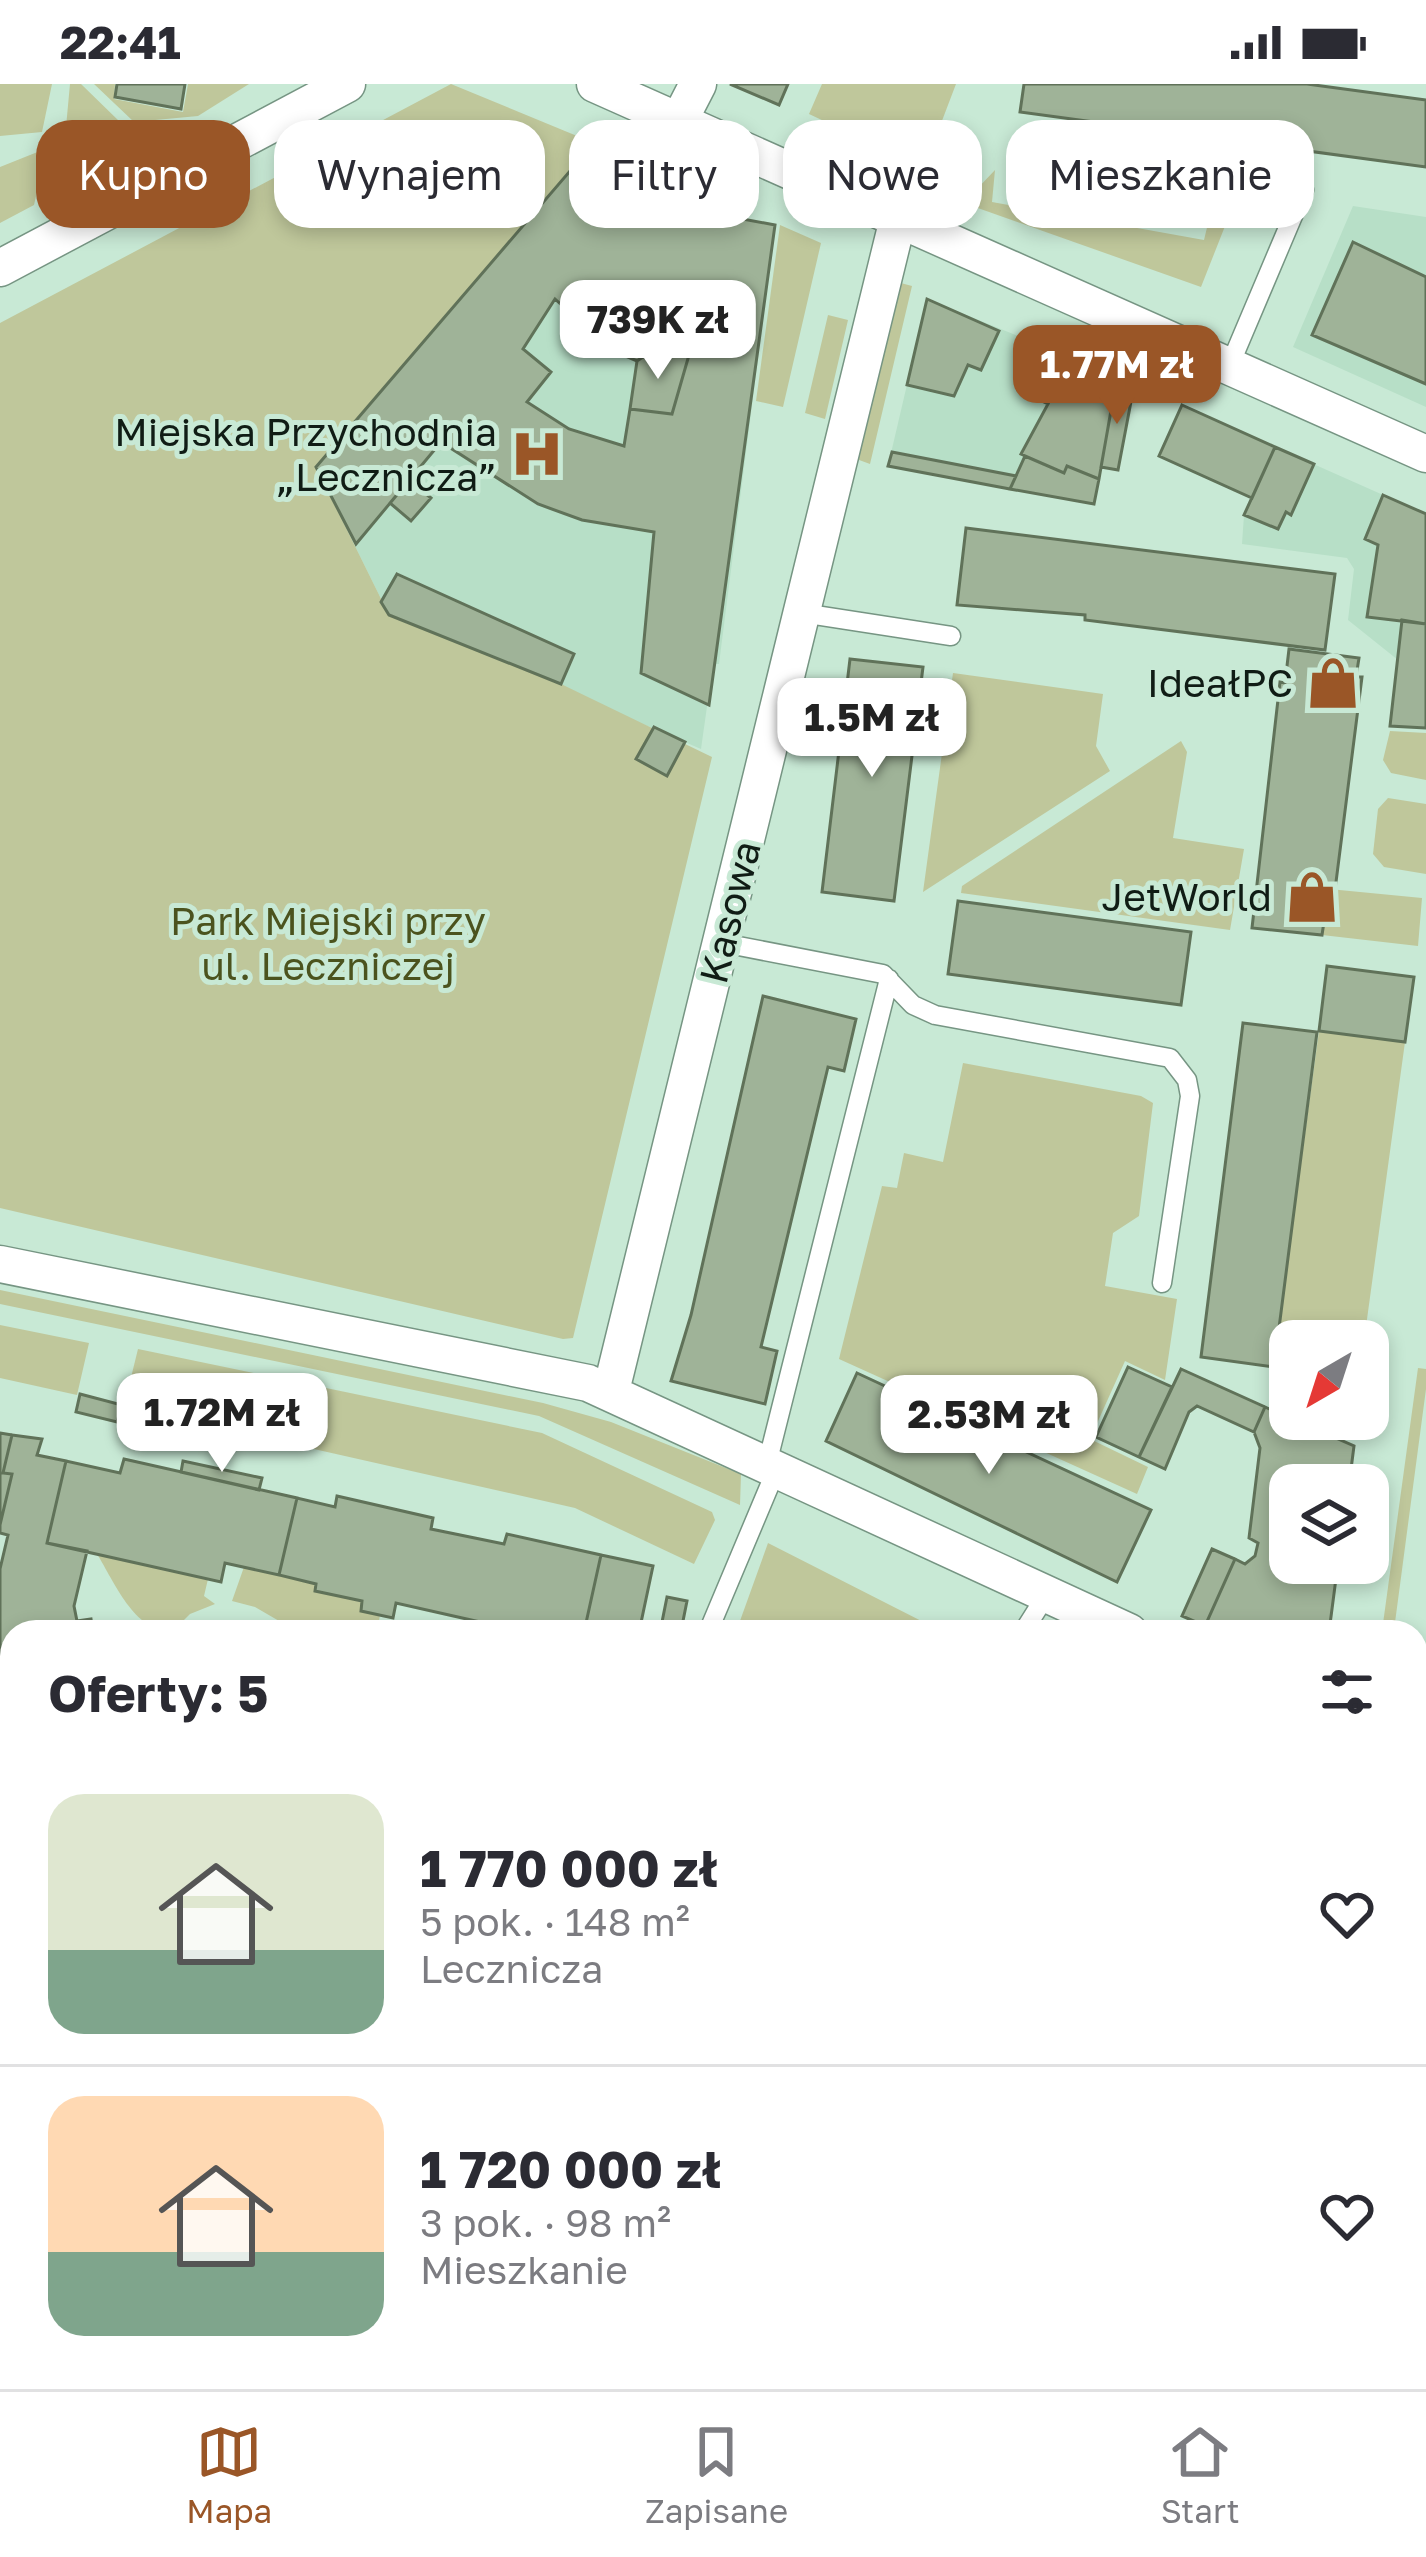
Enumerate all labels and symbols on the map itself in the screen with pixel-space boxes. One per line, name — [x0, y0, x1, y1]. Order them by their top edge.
pin: 739K zł — [547, 280, 769, 382]
pin: 1.77M zł — [993, 325, 1241, 427]
place label: Miejska Przychodnia „Lecznicza” — [114, 408, 497, 500]
hospital icon: Miejska Przychodnia „Lecznicza” — [508, 425, 566, 483]
shop icon: IdeałPC — [1304, 654, 1362, 712]
place label: IdeałPC — [1147, 659, 1293, 706]
pin: 1.5M zł — [761, 678, 983, 780]
street label: Kasowa — [689, 836, 770, 988]
shop icon: JetWorld — [1283, 868, 1341, 926]
place label: JetWorld — [1102, 873, 1272, 920]
park label: Park Miejski przy ul. Leczniczej — [170, 897, 486, 989]
north arrow — [1269, 1320, 1389, 1440]
pin: 1.72M zł — [98, 1373, 346, 1475]
pin: 2.53M zł — [865, 1375, 1113, 1477]

